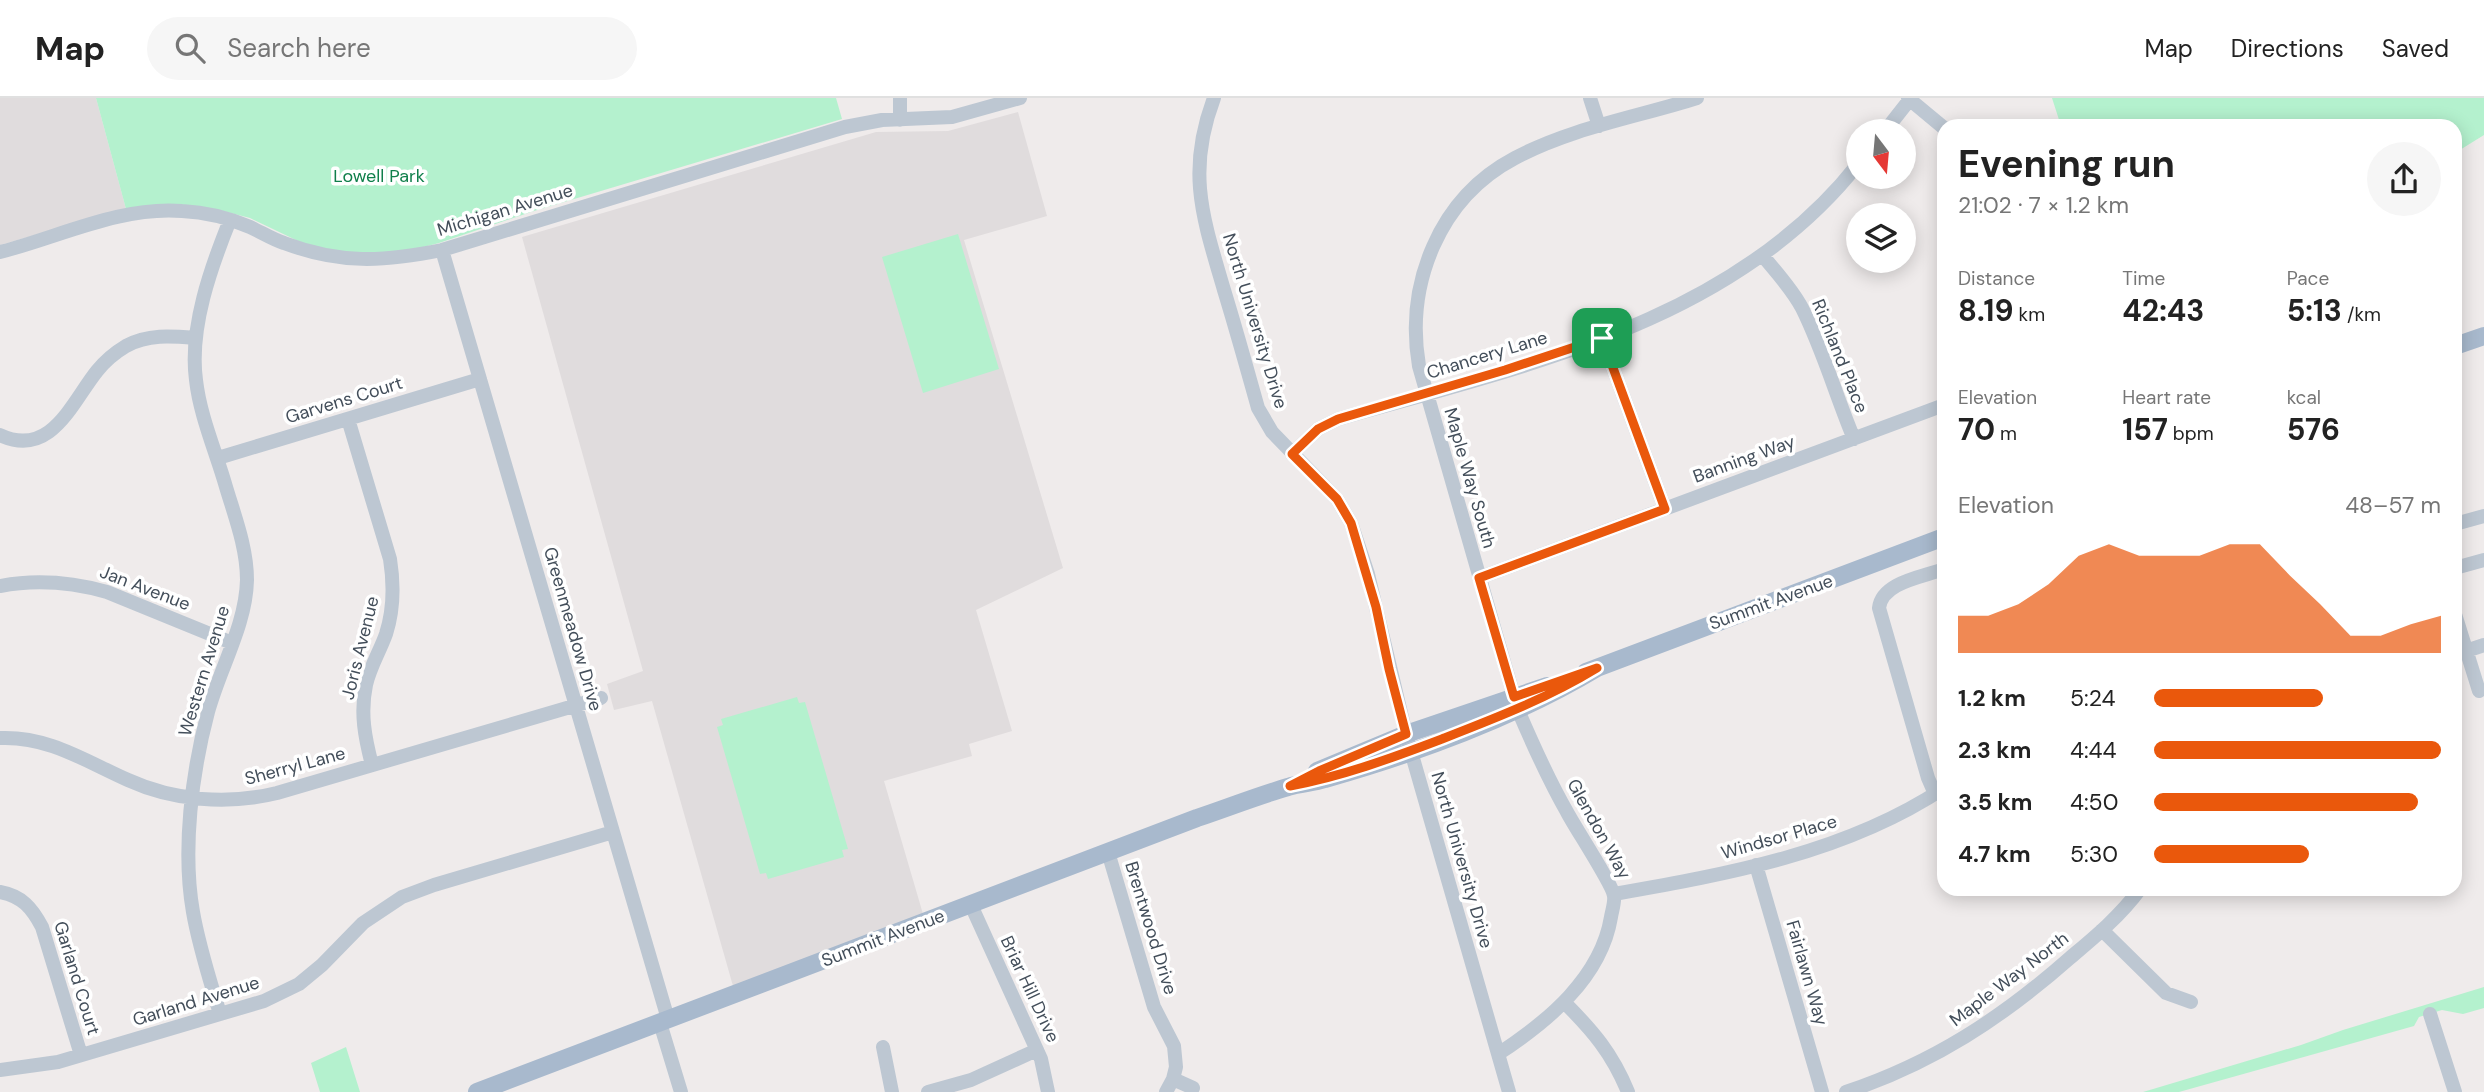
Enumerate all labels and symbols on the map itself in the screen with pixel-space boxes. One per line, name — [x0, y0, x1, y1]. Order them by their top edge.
north arrow — [1846, 119, 1916, 189]
park label: Lowell Park — [333, 164, 425, 188]
street label: Michigan Avenue — [434, 178, 576, 242]
street label: North University Drive — [1217, 230, 1293, 412]
street label: Richland Place — [1806, 296, 1874, 416]
pin — [1572, 308, 1632, 368]
street label: Chancery Lane — [1424, 325, 1550, 385]
street label: Garvens Court — [283, 371, 405, 429]
street label: Maple Way South — [1438, 405, 1502, 551]
street label: Banning Way — [1690, 429, 1798, 489]
street label: Greenmeadow Drive — [538, 544, 608, 714]
street label: Jan Avenue — [96, 560, 194, 616]
street label: Summit Avenue — [1706, 568, 1836, 636]
street label: Joris Avenue — [336, 594, 384, 702]
street label: Western Avenue — [173, 603, 235, 739]
street label: Sherryl Lane — [242, 741, 348, 791]
street label: North University Drive — [1425, 769, 1499, 951]
street label: Glendon Way — [1562, 774, 1636, 884]
street label: Windsor Place — [1718, 809, 1840, 865]
street label: Brentwood Drive — [1119, 858, 1183, 998]
street label: Summit Avenue — [818, 903, 948, 973]
street label: Garland Court — [48, 918, 106, 1038]
street label: Fairlawn Way — [1781, 918, 1833, 1028]
street label: Maple Way North — [1945, 926, 2073, 1032]
street label: Briar Hill Drive — [995, 932, 1065, 1046]
street label: Garland Avenue — [130, 970, 262, 1032]

